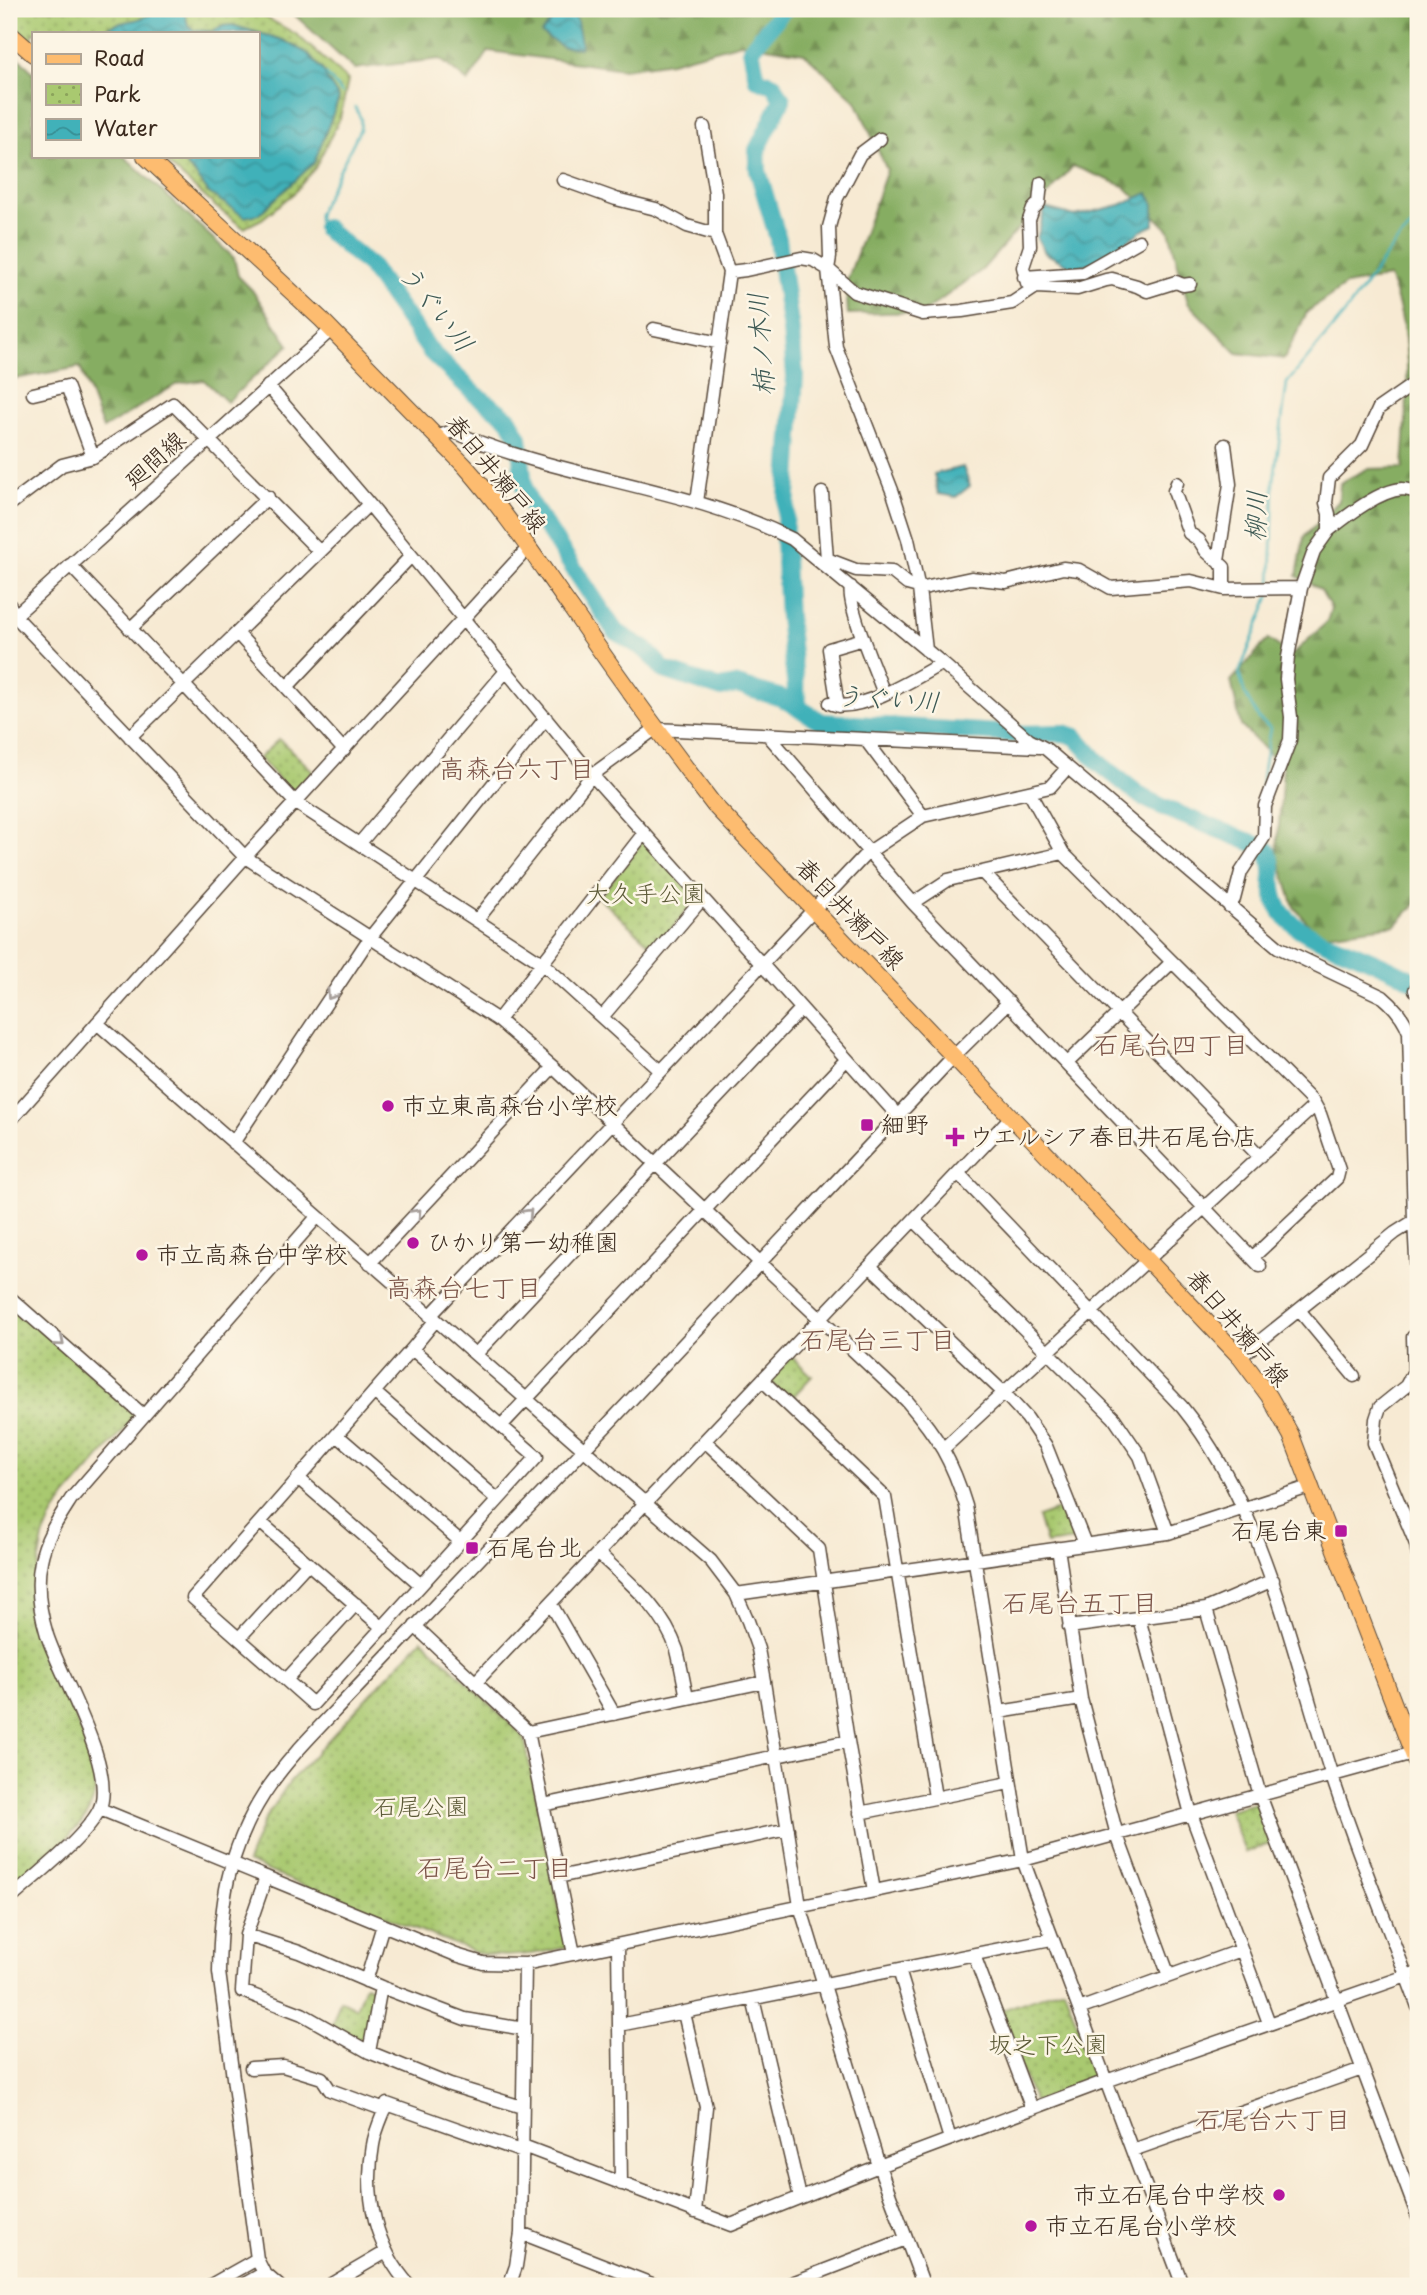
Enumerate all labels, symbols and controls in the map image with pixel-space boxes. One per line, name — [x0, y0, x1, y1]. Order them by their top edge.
legend — [32, 32, 259, 158]
text: Road — [94, 41, 145, 73]
text: Park — [94, 77, 141, 109]
text: Water — [94, 111, 158, 143]
water label: うぐい川 — [390, 254, 485, 360]
water label: 柿ノ木川 — [736, 291, 783, 397]
street label: 春日井瀬戸線 — [438, 405, 557, 540]
street label: 廻間線 — [115, 421, 192, 496]
water label: 柳川 — [1234, 489, 1275, 543]
water label: うぐい川 — [835, 674, 941, 721]
district label: 高森台六丁目 — [439, 748, 595, 787]
street label: 春日井瀬戸線 — [788, 848, 914, 977]
park label: 大久手公園 — [586, 874, 706, 910]
one-way arrow — [327, 988, 340, 1001]
district label: 石尾台四丁目 — [1093, 1024, 1249, 1063]
place label: 市立東高森台小学校 — [402, 1086, 618, 1122]
marker: 市立東高森台小学校 — [380, 1098, 396, 1114]
place label: 細野 — [881, 1105, 929, 1141]
marker: 細野 — [859, 1117, 875, 1133]
place label: ウエルシア春日井石尾台店 — [969, 1117, 1257, 1153]
marker: ウエルシア春日井石尾台店 — [947, 1129, 963, 1145]
one-way arrow — [409, 1208, 421, 1221]
one-way arrow — [519, 1208, 532, 1221]
place label: ひかり第一幼稚園 — [427, 1223, 619, 1259]
place label: 市立高森台中学校 — [156, 1235, 348, 1271]
marker: ひかり第一幼稚園 — [405, 1235, 421, 1251]
marker: 市立高森台中学校 — [134, 1247, 150, 1263]
street label: 春日井瀬戸線 — [1179, 1260, 1300, 1393]
district label: 高森台七丁目 — [386, 1267, 542, 1306]
district label: 石尾台三丁目 — [800, 1319, 956, 1358]
one-way arrow — [52, 1334, 65, 1346]
place label: 石尾台東 — [1231, 1511, 1327, 1547]
marker: 石尾台東 — [1333, 1523, 1349, 1539]
place label: 石尾台北 — [486, 1528, 582, 1564]
marker: 石尾台北 — [464, 1540, 480, 1556]
district label: 石尾台五丁目 — [1002, 1582, 1158, 1621]
park label: 石尾公園 — [373, 1787, 469, 1823]
district label: 石尾台二丁目 — [417, 1847, 573, 1886]
park label: 坂之下公園 — [988, 2025, 1108, 2061]
district label: 石尾台六丁目 — [1195, 2099, 1351, 2138]
place label: 市立石尾台中学校 — [1073, 2175, 1265, 2211]
marker: 市立石尾台中学校 — [1271, 2187, 1287, 2203]
place label: 市立石尾台小学校 — [1045, 2206, 1237, 2242]
marker: 市立石尾台小学校 — [1023, 2218, 1039, 2234]

